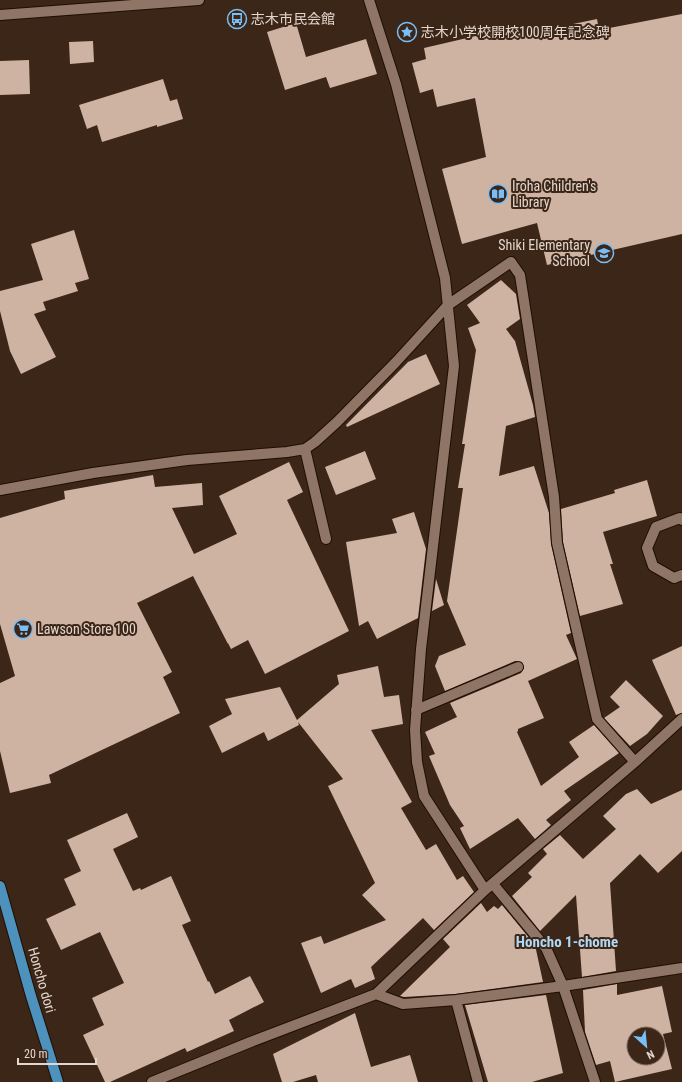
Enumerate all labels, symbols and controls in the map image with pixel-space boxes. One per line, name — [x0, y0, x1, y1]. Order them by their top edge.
bus stop icon: 志木市民会館 — [226, 8, 248, 30]
place label: 志木市民会館 — [251, 11, 335, 27]
place icon: 志木小学校開校100周年記念碑 — [396, 21, 418, 43]
place label: 志木小学校開校100周年記念碑 — [421, 24, 610, 40]
place label: Iroha Children's Library — [512, 178, 596, 210]
library icon: Iroha Children's Library — [487, 183, 509, 205]
place label: Shiki Elementary School — [498, 237, 590, 269]
school or university icon: Shiki Elementary School — [593, 242, 615, 264]
supermarket icon: Lawson Store 100 — [12, 618, 34, 640]
place label: Lawson Store 100 — [37, 621, 136, 637]
district label: Honcho 1-chome — [516, 933, 618, 951]
street label: Honcho dori — [25, 945, 59, 1015]
north arrow — [626, 1026, 666, 1066]
scale bar — [18, 1040, 96, 1066]
text: 20 m — [24, 1047, 48, 1061]
text: N — [644, 1047, 656, 1062]

